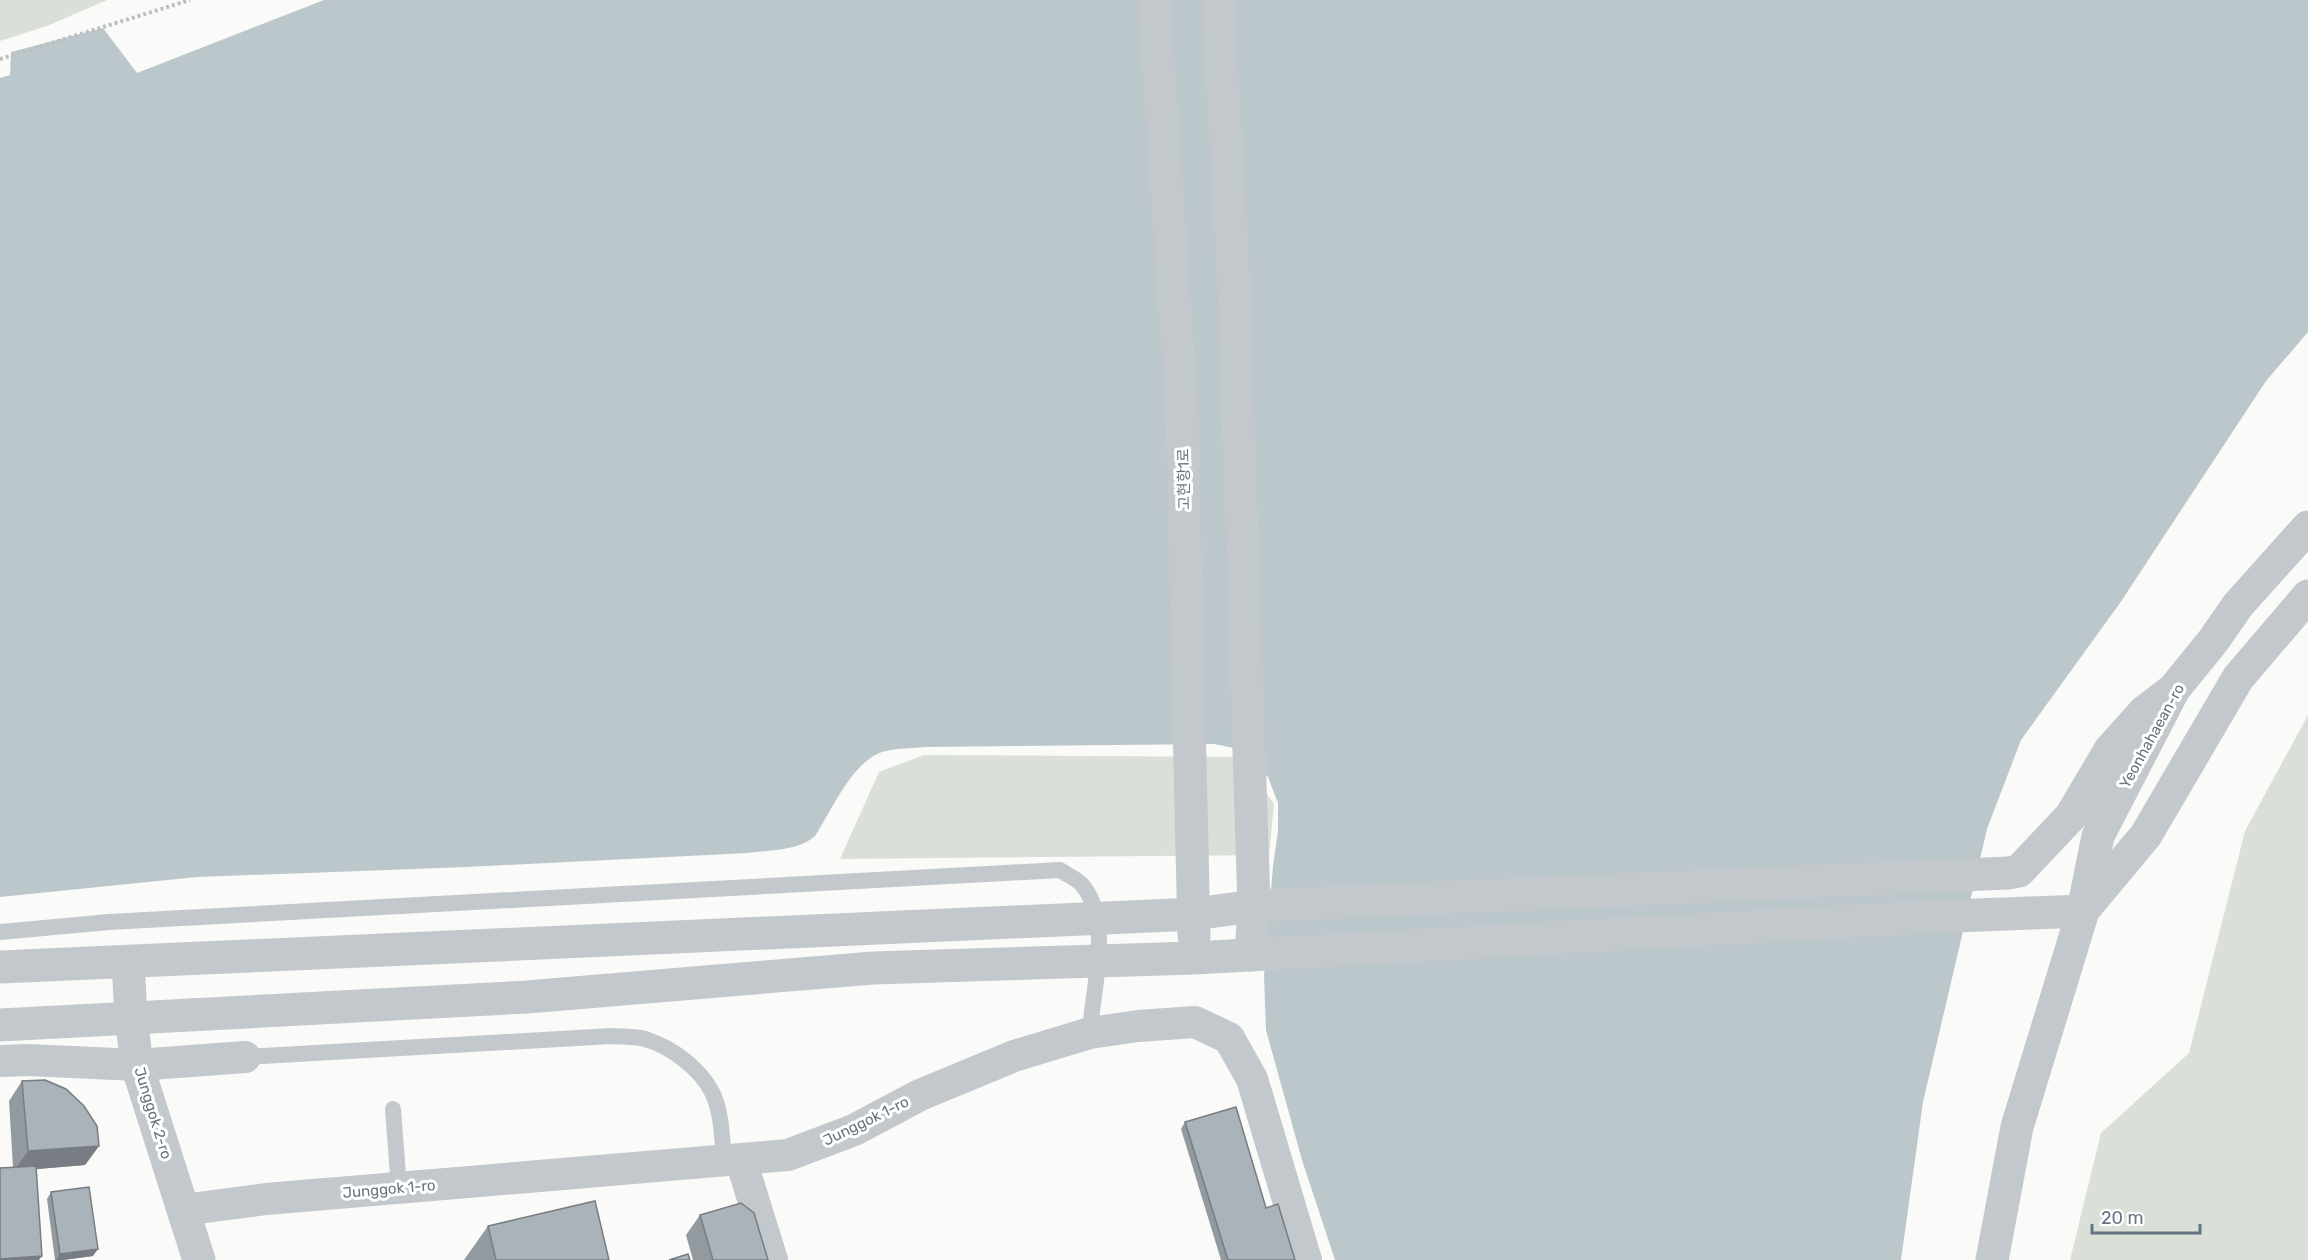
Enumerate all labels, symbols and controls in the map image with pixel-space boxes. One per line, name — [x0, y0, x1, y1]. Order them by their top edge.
street label: 고현항1로 — [1174, 448, 1194, 510]
street label: Yeonhahaean-ro — [2116, 681, 2188, 791]
street label: Junggok 2-ro — [130, 1065, 176, 1161]
street label: Junggok 1-ro — [820, 1092, 912, 1150]
street label: Junggok 1-ro — [342, 1176, 436, 1202]
scale bar — [2092, 1197, 2200, 1235]
text: 20 m — [2101, 1207, 2143, 1229]

